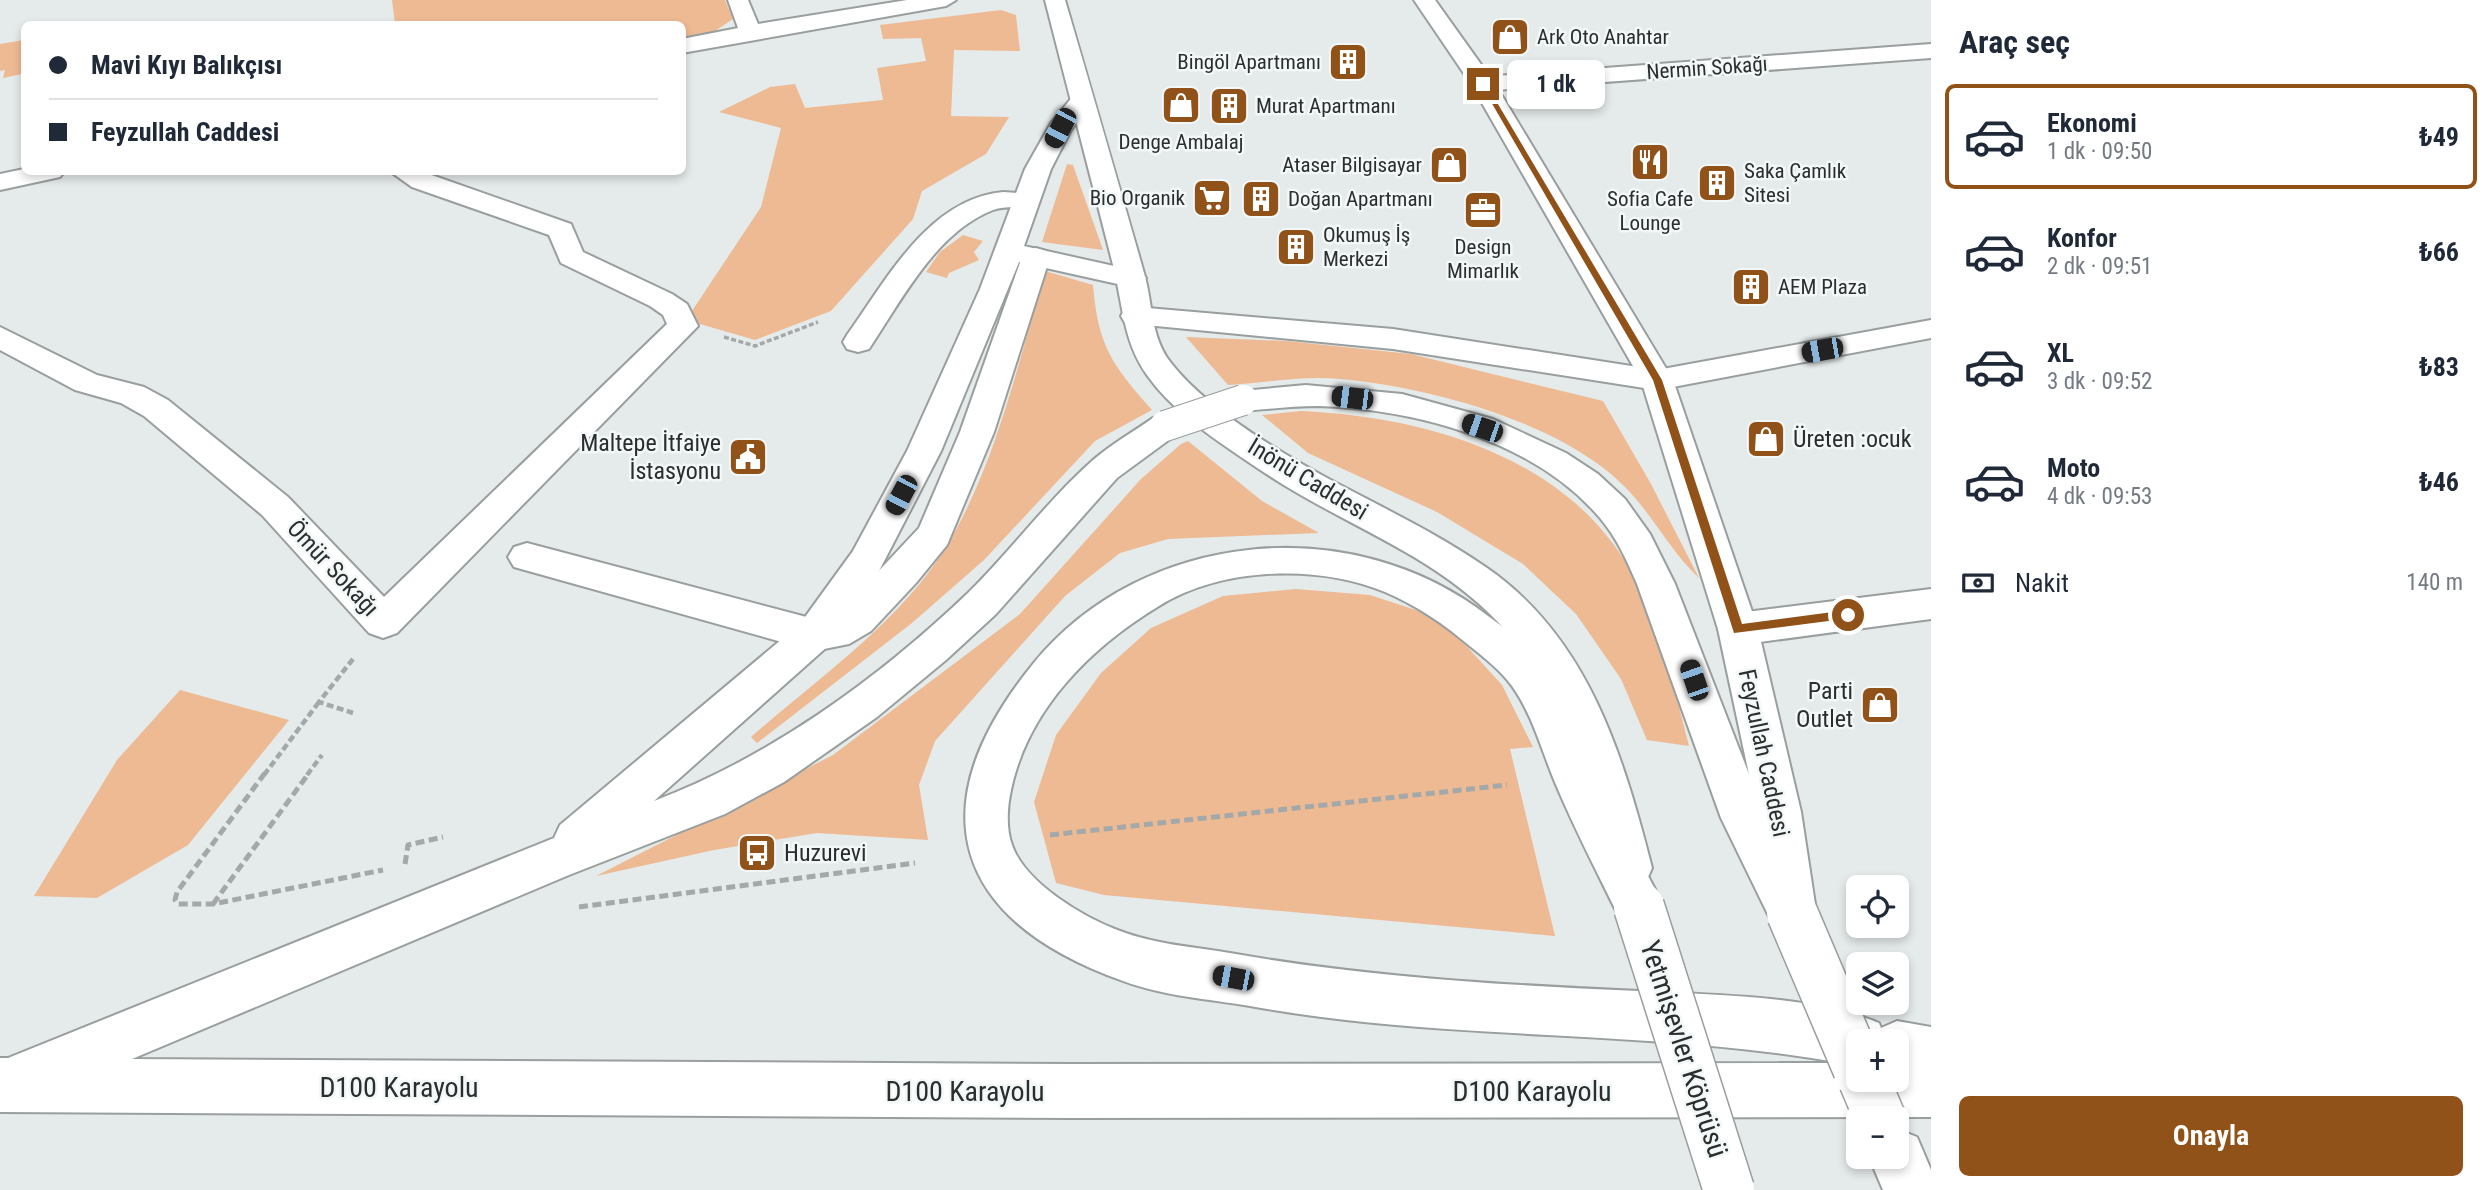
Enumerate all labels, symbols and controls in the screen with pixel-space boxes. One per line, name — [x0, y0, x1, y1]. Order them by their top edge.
shop icon: Ark Oto Anahtar — [1489, 16, 1531, 58]
text: Araç seç — [1959, 23, 2070, 61]
place label: Ark Oto Anahtar — [1537, 25, 1669, 49]
building icon: Bingöl Apartmanı — [1327, 41, 1369, 83]
text: Mavi Kıyı Balıkçısı — [91, 50, 282, 80]
place label: Bingöl Apartmanı — [1177, 50, 1321, 74]
street label: Nermin Sokağı — [1646, 52, 1768, 84]
callout: 1 dk — [1508, 60, 1606, 108]
route end — [1467, 68, 1499, 100]
text: 1 dk — [1536, 71, 1576, 98]
shop icon: Denge Ambalaj — [1160, 84, 1202, 126]
building icon: Murat Apartmanı — [1208, 85, 1250, 127]
place label: Murat Apartmanı — [1256, 94, 1396, 118]
car — [1041, 105, 1080, 151]
icon: car — [1963, 105, 2026, 168]
text: Ekonomi — [2047, 108, 2137, 138]
text: Feyzullah Caddesi — [91, 117, 279, 147]
text: ₺49 — [2419, 122, 2459, 152]
place label: Denge Ambalaj — [1119, 130, 1243, 154]
text: 1 dk · 09:50 — [2047, 138, 2152, 165]
restaurant icon: Sofia Cafe Lounge — [1629, 141, 1671, 183]
shop icon: Ataser Bilgisayar — [1428, 144, 1470, 186]
place label: Ataser Bilgisayar — [1282, 153, 1422, 177]
place label: Saka Çamlık Sitesi — [1744, 159, 1847, 207]
building icon: Saka Çamlık Sitesi — [1696, 162, 1738, 204]
supermarket icon: Bio Organik — [1191, 177, 1233, 219]
building icon: Doğan Apartmanı — [1240, 178, 1282, 220]
place label: Bio Organik — [1090, 186, 1186, 210]
place label: Doğan Apartmanı — [1288, 187, 1433, 211]
place label: Sofia Cafe Lounge — [1607, 187, 1693, 235]
office icon: Design Mimarlık — [1462, 189, 1504, 231]
icon: car — [1963, 220, 2026, 283]
place label: Okumuş İş Merkezi — [1323, 223, 1410, 271]
text: Konfor — [2047, 223, 2117, 253]
building icon: Okumuş İş Merkezi — [1275, 226, 1317, 268]
place label: Design Mimarlık — [1447, 235, 1520, 283]
text: ₺66 — [2419, 237, 2459, 267]
text: 2 dk · 09:51 — [2047, 253, 2152, 280]
building icon: AEM Plaza — [1730, 266, 1772, 308]
place label: AEM Plaza — [1778, 275, 1867, 299]
icon: car — [1963, 335, 2026, 398]
car — [1800, 336, 1845, 364]
text: XL — [2047, 338, 2074, 368]
text: ₺83 — [2419, 352, 2459, 382]
text: 3 dk · 09:52 — [2047, 368, 2152, 395]
car — [1330, 385, 1375, 411]
car — [1459, 411, 1506, 445]
shop icon: Üreten :ocuk — [1745, 418, 1787, 460]
place label: Üreten :ocuk — [1793, 425, 1912, 453]
place label: Maltepe İtfaiye İstasyonu — [580, 429, 721, 485]
street label: İnönü Caddesi — [1243, 432, 1373, 526]
public building icon: Maltepe İtfaiye İstasyonu — [727, 436, 769, 478]
icon: car — [1963, 450, 2026, 513]
text: Moto — [2047, 453, 2100, 483]
text: ₺46 — [2419, 467, 2459, 497]
car — [882, 472, 921, 518]
text: 4 dk · 09:53 — [2047, 483, 2152, 510]
street label: Ömür Sokağı — [281, 514, 385, 622]
icon: cash — [1959, 564, 1997, 602]
text: Nakit — [2015, 568, 2069, 598]
text: 140 m — [2406, 569, 2463, 596]
route start — [1832, 599, 1864, 631]
car — [1678, 657, 1711, 703]
street label: Feyzullah Caddesi — [1733, 667, 1795, 839]
place label: Parti Outlet — [1796, 677, 1853, 733]
shop icon: Parti Outlet — [1859, 684, 1901, 726]
bus stop icon: Huzurevi — [736, 832, 778, 874]
place label: Huzurevi — [784, 839, 867, 867]
map controls — [1846, 875, 1909, 1169]
button: locate — [1846, 875, 1909, 938]
street label: Yetmişevler Köprüsü — [1633, 936, 1735, 1162]
button: layers — [1846, 952, 1909, 1015]
car — [1211, 964, 1256, 992]
button: + — [1846, 1029, 1909, 1092]
street label: D100 Karayolu — [319, 1071, 479, 1104]
street label: D100 Karayolu — [885, 1075, 1045, 1108]
street label: D100 Karayolu — [1452, 1075, 1612, 1108]
button: Onayla — [1959, 1096, 2463, 1176]
button: − — [1846, 1106, 1909, 1169]

